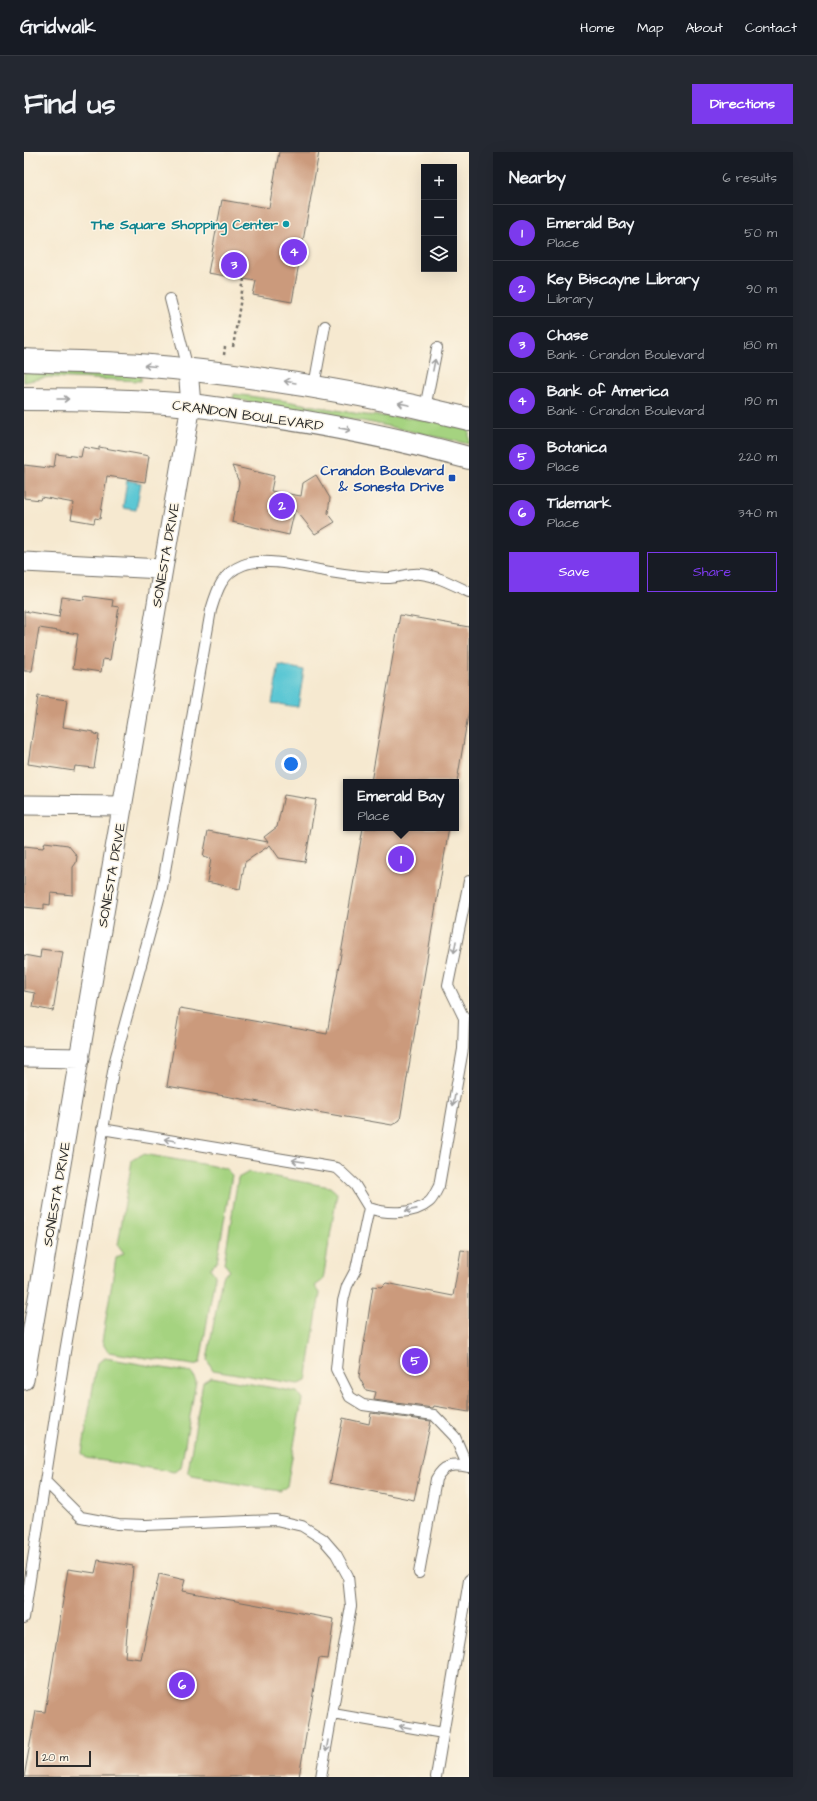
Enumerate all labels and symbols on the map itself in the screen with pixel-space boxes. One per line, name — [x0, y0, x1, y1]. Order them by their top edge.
place label: The Square Shopping Center — [90, 215, 278, 236]
marker: The Square Shopping Center — [281, 219, 291, 229]
pin: 4 — [281, 237, 307, 267]
pin: 3 — [221, 250, 247, 280]
one-way arrow — [430, 358, 438, 371]
one-way arrow — [144, 362, 157, 369]
one-way arrow — [284, 378, 297, 386]
one-way arrow — [56, 395, 69, 403]
street label: CRANDON BOULEVARD — [171, 395, 325, 437]
one-way arrow — [398, 399, 411, 407]
one-way arrow — [338, 425, 351, 433]
place label: Crandon Boulevard & Sonesta Drive — [321, 461, 445, 497]
marker: Crandon Boulevard & Sonesta Drive — [447, 473, 457, 483]
pin: 2 — [269, 491, 295, 521]
street label: SONESTA DRIVE — [147, 501, 185, 609]
your location — [281, 754, 301, 774]
street label: SONESTA DRIVE — [93, 821, 131, 929]
pin: 1 — [388, 844, 414, 874]
one-way arrow — [451, 940, 459, 953]
one-way arrow — [450, 1093, 458, 1106]
one-way arrow — [164, 1136, 177, 1144]
street label: SONESTA DRIVE — [38, 1140, 76, 1248]
one-way arrow — [292, 1157, 305, 1165]
one-way arrow — [405, 1206, 418, 1214]
pin: 5 — [402, 1346, 428, 1376]
pin: 6 — [169, 1670, 195, 1700]
one-way arrow — [399, 1722, 412, 1730]
one-way arrow — [323, 1739, 331, 1752]
scale bar — [36, 1749, 91, 1768]

